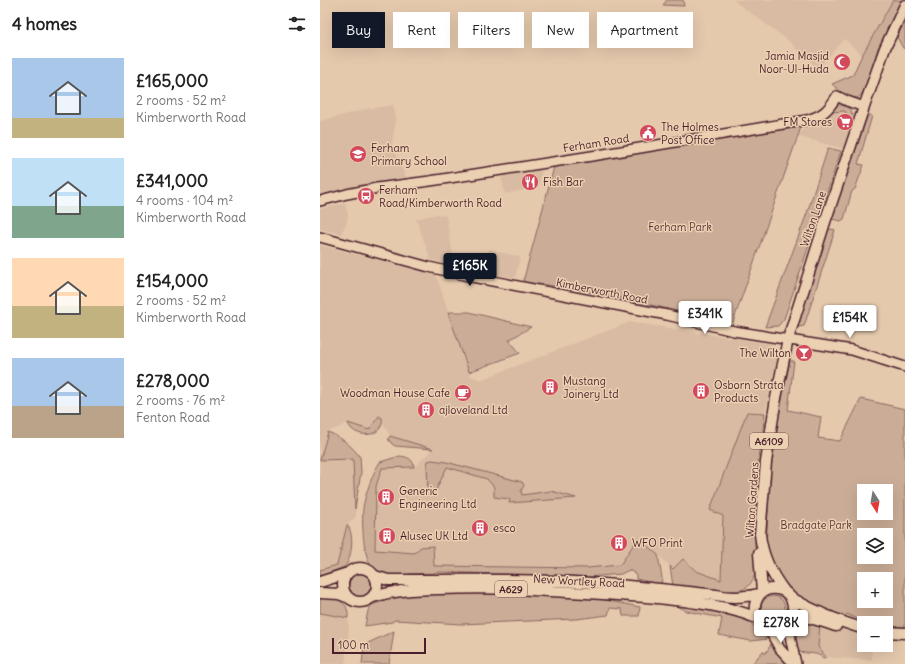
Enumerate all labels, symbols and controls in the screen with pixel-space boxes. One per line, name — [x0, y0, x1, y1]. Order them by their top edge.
chip: Buy — [332, 12, 385, 48]
chip: Rent — [393, 12, 450, 48]
chip: Filters — [458, 12, 524, 48]
chip: New — [532, 12, 589, 48]
chip: Apartment — [597, 12, 693, 48]
text: 4 homes — [12, 13, 77, 35]
icon: filters — [286, 13, 308, 35]
place label: Jamia Masjid Noor-Ul-Huda — [759, 49, 830, 76]
mosque icon: Jamia Masjid Noor-Ul-Huda — [832, 52, 852, 72]
text: £165,000 — [136, 70, 208, 92]
icon: home — [44, 74, 92, 122]
text: 2 rooms · 52 m² — [136, 92, 226, 109]
text: Kimberworth Road — [136, 109, 246, 126]
supermarket icon: FM Stores — [835, 112, 855, 132]
place label: FM Stores — [783, 115, 832, 129]
place label: The Holmes Post Office — [661, 120, 719, 147]
public building icon: The Holmes Post Office — [638, 123, 658, 143]
street label: Ferham Road — [562, 131, 631, 155]
place label: Ferham Primary School — [371, 141, 447, 168]
school or university icon: Ferham Primary School — [348, 144, 368, 164]
text: £341,000 — [136, 170, 208, 192]
restaurant icon: Fish Bar — [520, 172, 540, 192]
icon: home — [44, 174, 92, 222]
place label: Fish Bar — [543, 175, 584, 189]
place label: Ferham Road/Kimberworth Road — [379, 183, 503, 210]
bus stop icon: Ferham Road/Kimberworth Road — [356, 186, 376, 206]
street label: Wilton Lane — [797, 189, 829, 249]
text: 4 rooms · 104 m² — [136, 192, 233, 209]
text: Kimberworth Road — [136, 209, 246, 226]
park label: Ferham Park — [648, 220, 712, 234]
pin: £165K — [442, 253, 498, 287]
text: £165K — [453, 257, 487, 274]
text: £154,000 — [136, 270, 208, 292]
icon: home — [44, 274, 92, 322]
street label: Kimberworth Road — [555, 275, 650, 307]
text: 2 rooms · 52 m² — [136, 292, 226, 309]
pin: £341K — [677, 301, 733, 335]
text: £341K — [688, 305, 722, 322]
pin: £154K — [822, 305, 878, 339]
text: Kimberworth Road — [136, 309, 246, 326]
text: £154K — [833, 309, 868, 326]
bar icon: The Wilton — [794, 343, 814, 363]
place label: The Wilton — [739, 346, 791, 360]
text: £278,000 — [136, 370, 210, 392]
icon: home — [44, 374, 92, 422]
place label: Mustang Joinery Ltd — [563, 374, 619, 401]
building icon: Mustang Joinery Ltd — [540, 377, 560, 397]
place label: Osborn Strata Products — [714, 378, 784, 405]
building icon: Osborn Strata Products — [691, 381, 711, 401]
cafe icon: Woodman House Cafe — [453, 383, 473, 403]
place label: Woodman House Cafe — [340, 386, 450, 400]
text: 2 rooms · 76 m² — [136, 392, 225, 409]
building icon: ajloveland Ltd — [416, 400, 436, 420]
place label: ajloveland Ltd — [439, 403, 508, 417]
text: Fenton Road — [136, 409, 210, 426]
road number: A6109 — [750, 433, 788, 449]
street label: Wilton Gardens — [742, 462, 762, 538]
place label: Generic Engineering Ltd — [399, 484, 477, 511]
north arrow — [857, 484, 893, 520]
map controls — [857, 484, 893, 652]
building icon: Generic Engineering Ltd — [376, 487, 396, 507]
building icon: esco — [470, 518, 490, 538]
park label: Bradgate Park — [780, 518, 852, 532]
place label: esco — [493, 521, 516, 535]
building icon: Alusec UK Ltd — [377, 526, 397, 546]
button: layers — [857, 528, 893, 564]
place label: Alusec UK Ltd — [400, 529, 468, 543]
building icon: WFO Print — [609, 533, 629, 553]
place label: WFO Print — [632, 536, 683, 550]
street label: New Wortley Road — [533, 572, 626, 590]
button: + — [857, 572, 893, 608]
road number: A629 — [495, 581, 527, 597]
pin: £278K — [753, 610, 809, 644]
text: £278K — [763, 614, 799, 631]
button: − — [857, 616, 893, 652]
scale bar — [332, 636, 426, 655]
text: 100 m — [338, 638, 369, 652]

